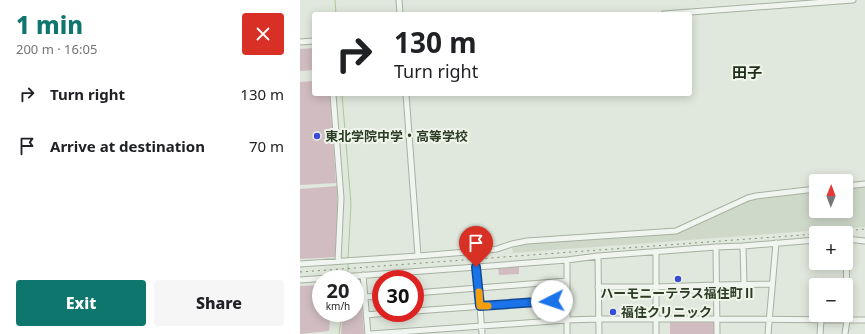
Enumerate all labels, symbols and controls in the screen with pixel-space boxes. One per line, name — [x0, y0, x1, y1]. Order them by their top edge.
text: 1 min — [16, 8, 83, 41]
button: close — [242, 13, 284, 55]
text: 130 m — [394, 23, 477, 61]
icon: right — [328, 28, 380, 80]
text: 200 m · 16:05 — [16, 40, 97, 58]
text: Turn right — [394, 59, 478, 83]
district label: 田子 — [732, 62, 762, 82]
icon: right — [16, 83, 38, 105]
text: Turn right — [50, 84, 125, 104]
text: 130 m — [240, 84, 284, 104]
place label: 東北学院中学・高等学校 — [325, 127, 468, 145]
marker: 東北学院中学・高等学校 — [312, 131, 322, 141]
icon: arrive — [16, 135, 38, 157]
text: Arrive at destination — [50, 136, 205, 156]
text: 70 m — [249, 136, 284, 156]
north arrow — [809, 174, 853, 218]
map controls — [809, 174, 853, 322]
pin — [459, 226, 493, 267]
button: + — [809, 226, 853, 270]
icon: arrive — [465, 232, 487, 254]
speed limit sign: 30 — [372, 270, 424, 322]
marker: ハーモニーテラス福住町Ⅱ — [673, 274, 683, 284]
text: 20 — [327, 277, 349, 304]
button: − — [809, 278, 853, 322]
button: Exit — [16, 280, 146, 326]
button: Share — [154, 280, 284, 326]
position arrow — [531, 280, 573, 322]
place label: ハーモニーテラス福住町Ⅱ — [600, 284, 756, 302]
text: km/h — [326, 299, 350, 313]
place label: 福住クリニック — [621, 303, 712, 321]
marker: 福住クリニック — [608, 307, 618, 317]

